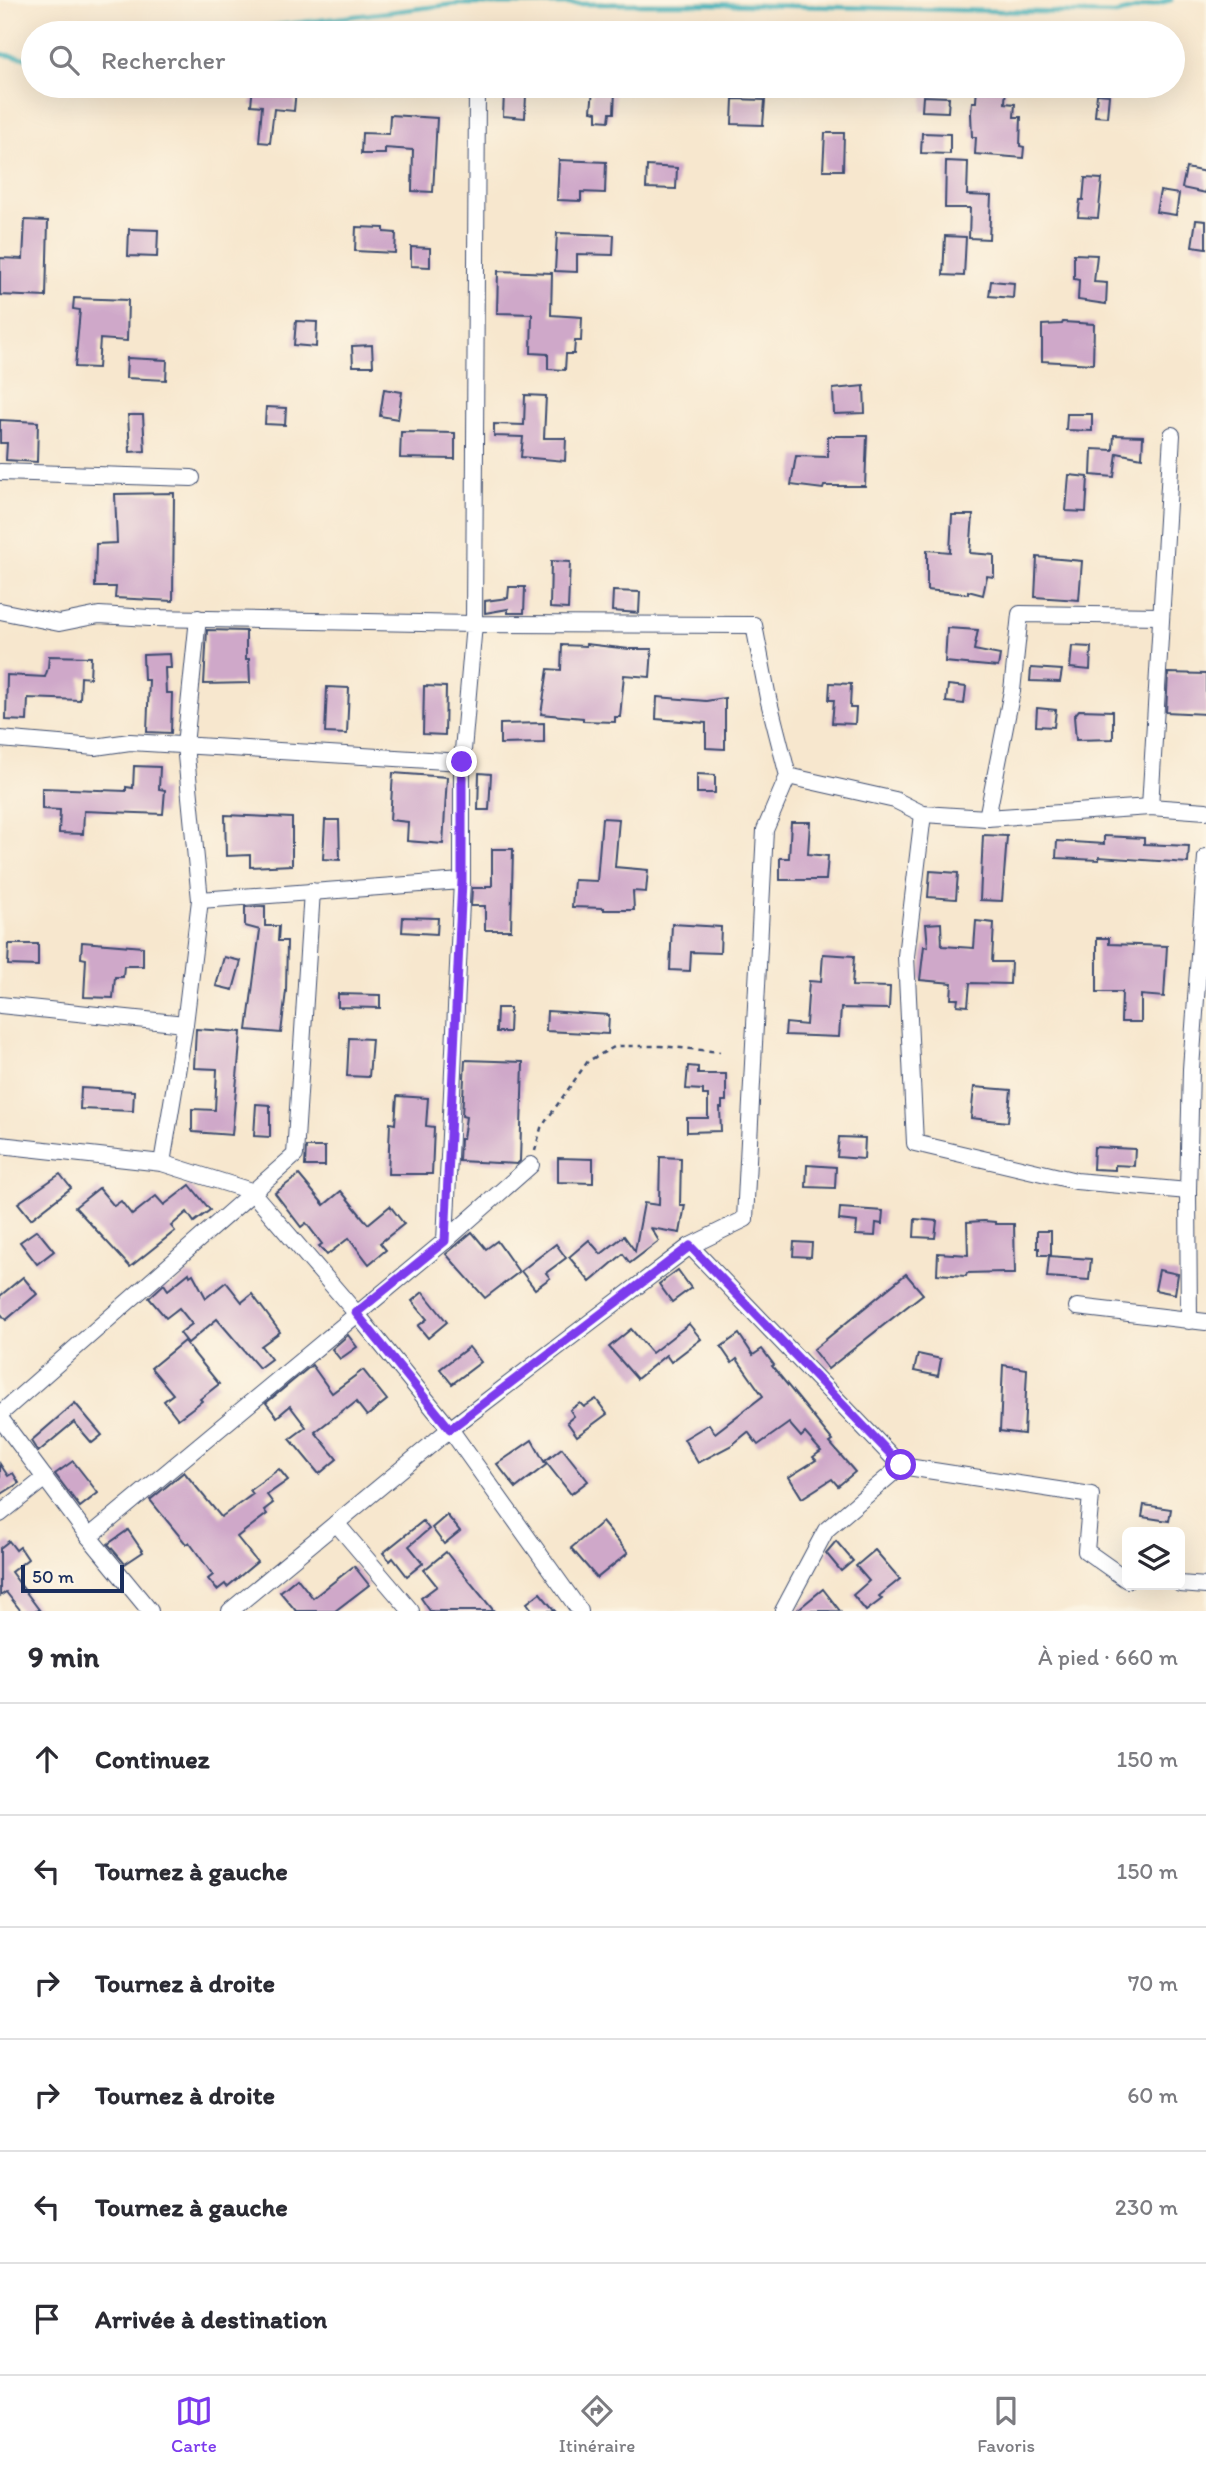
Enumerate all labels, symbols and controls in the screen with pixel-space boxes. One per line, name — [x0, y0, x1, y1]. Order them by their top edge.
search box — [21, 21, 1185, 98]
icon: search — [45, 41, 83, 79]
text: Rechercher — [101, 44, 225, 76]
route end — [446, 746, 477, 777]
route start — [885, 1449, 916, 1480]
map controls — [1122, 1527, 1185, 1590]
button: layers — [1122, 1527, 1185, 1590]
scale bar — [21, 1562, 124, 1594]
text: 50 m — [32, 1565, 74, 1588]
text: 9 min — [28, 1638, 99, 1675]
text: À pied · 660 m — [1038, 1643, 1178, 1671]
icon: ahead — [28, 1740, 66, 1778]
text: Continuez — [95, 1743, 210, 1775]
text: 150 m — [1117, 1745, 1178, 1773]
icon: left — [28, 1852, 66, 1890]
text: Tournez à gauche — [95, 1855, 288, 1887]
text: 150 m — [1117, 1857, 1178, 1885]
icon: right — [28, 1964, 66, 2002]
text: Tournez à droite — [95, 1967, 275, 1999]
text: 70 m — [1128, 1969, 1178, 1997]
icon: right — [28, 2076, 66, 2114]
text: Tournez à droite — [95, 2079, 275, 2111]
text: 60 m — [1127, 2081, 1178, 2109]
icon: left — [28, 2188, 66, 2226]
text: Tournez à gauche — [95, 2191, 288, 2223]
text: 230 m — [1115, 2193, 1178, 2221]
icon: arrive — [28, 2300, 66, 2338]
text: Arrivée à destination — [95, 2303, 327, 2335]
tab: Carte — [171, 2392, 217, 2457]
tab: Itinéraire — [559, 2392, 635, 2457]
tab: Favoris — [977, 2392, 1035, 2457]

